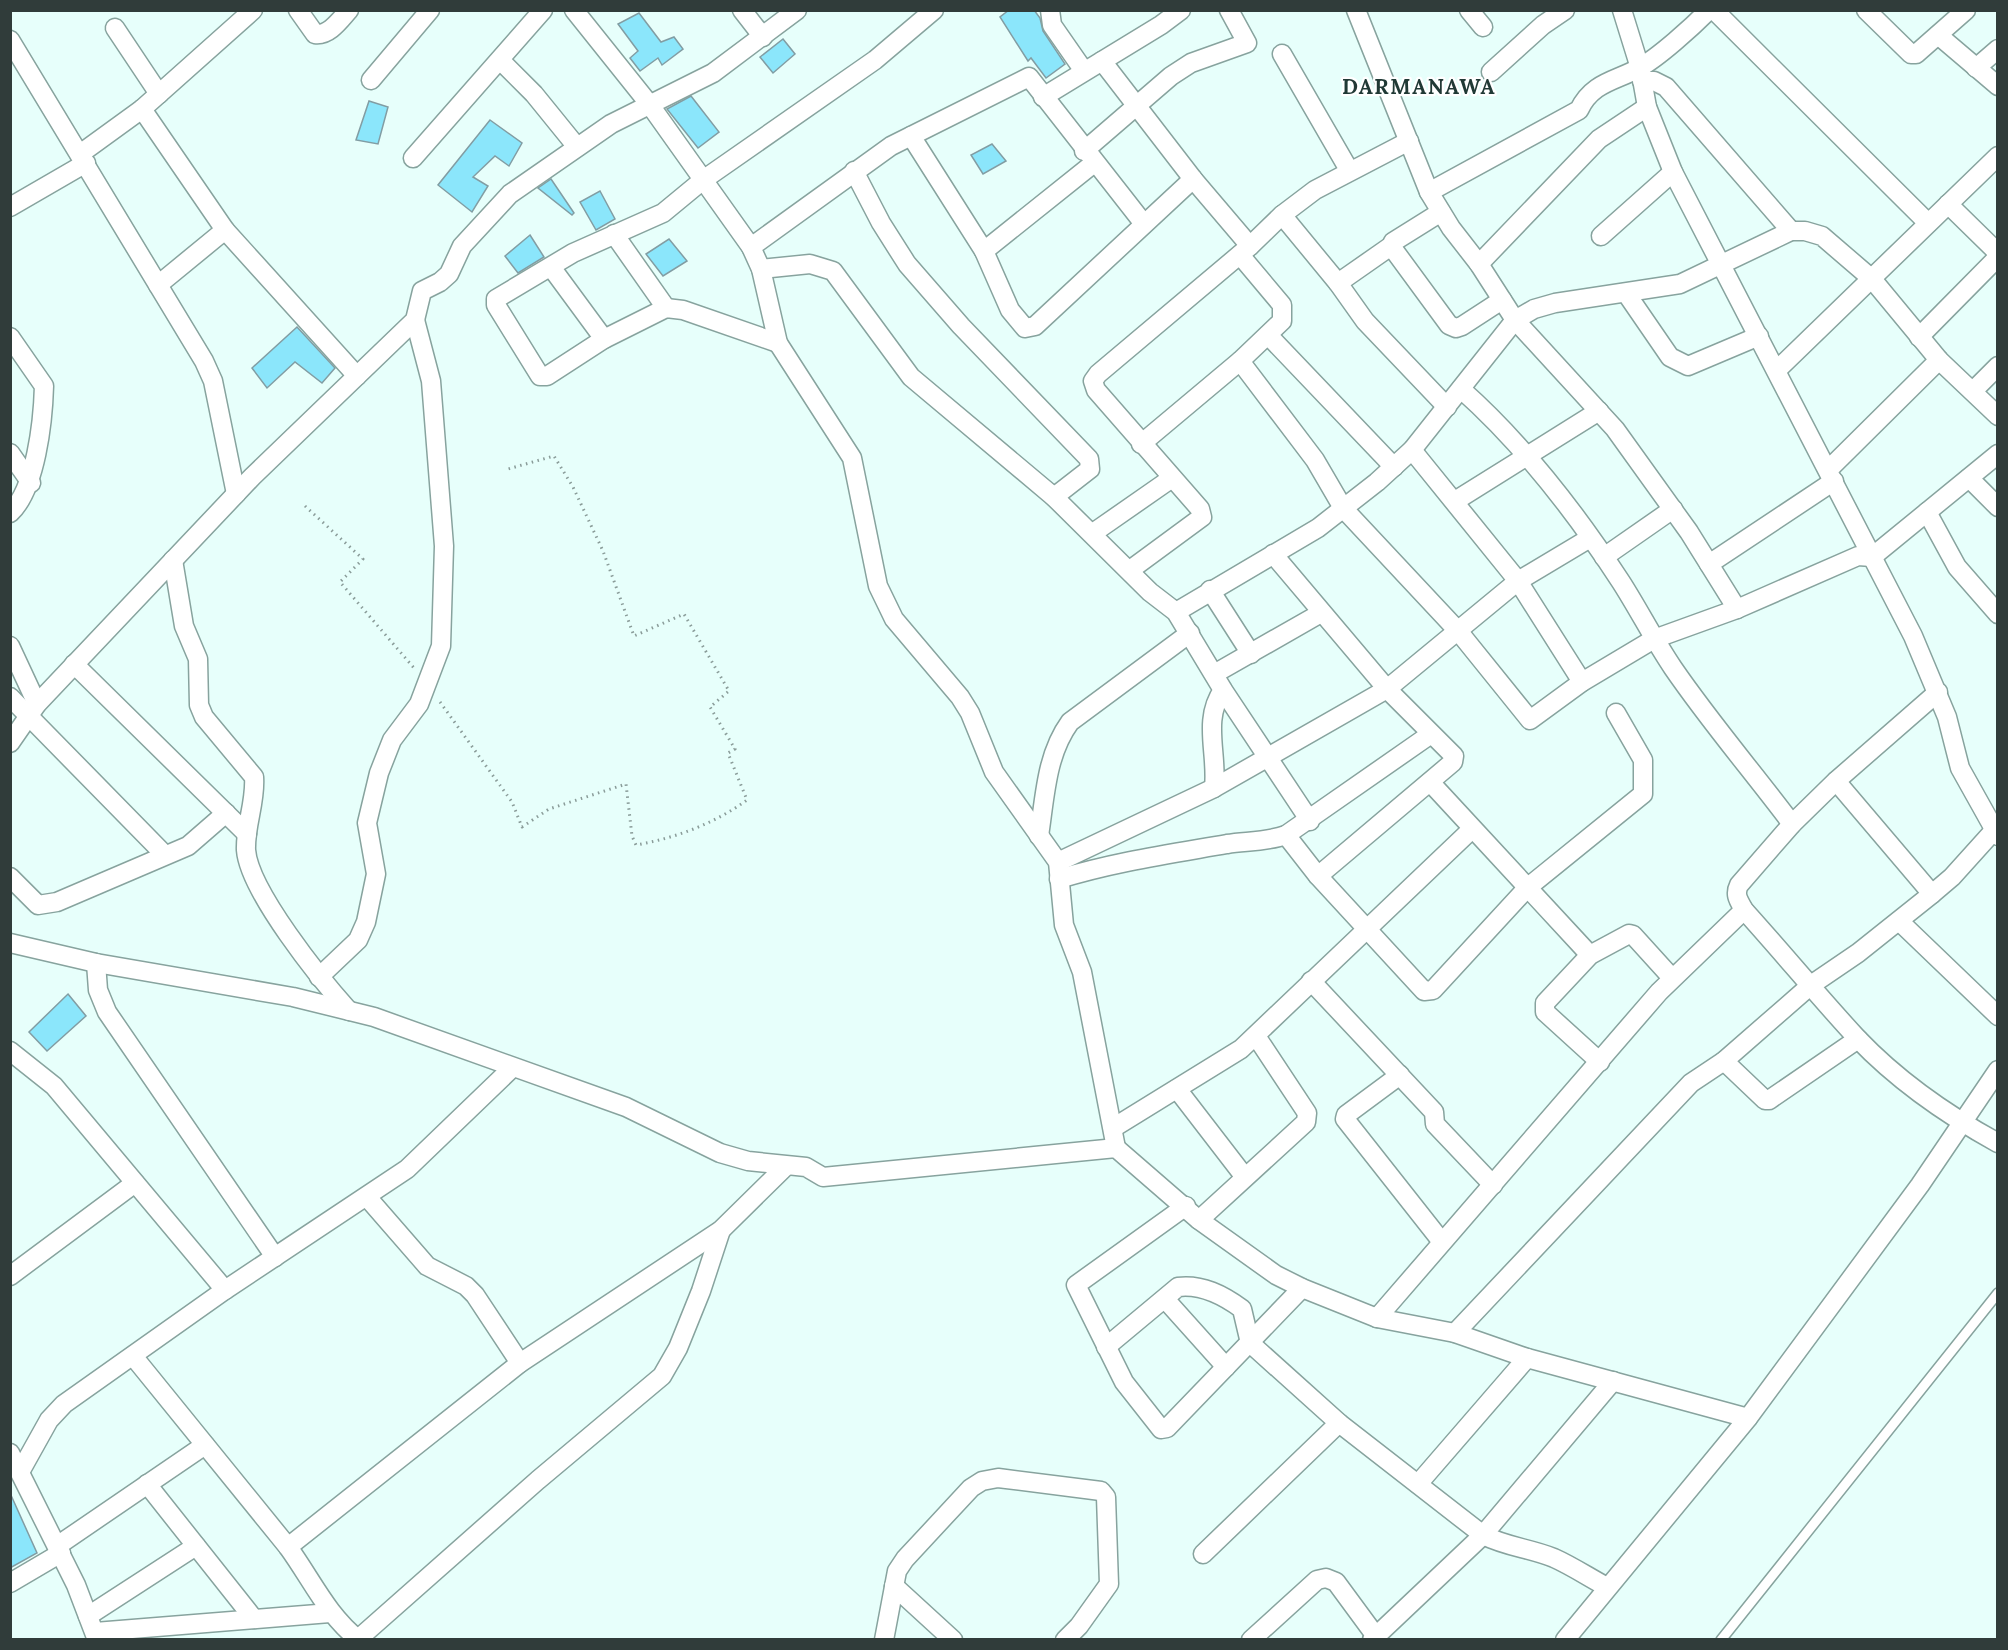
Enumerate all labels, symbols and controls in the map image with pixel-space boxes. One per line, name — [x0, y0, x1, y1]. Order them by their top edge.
district label: DARMANAWA — [1342, 73, 1496, 100]

